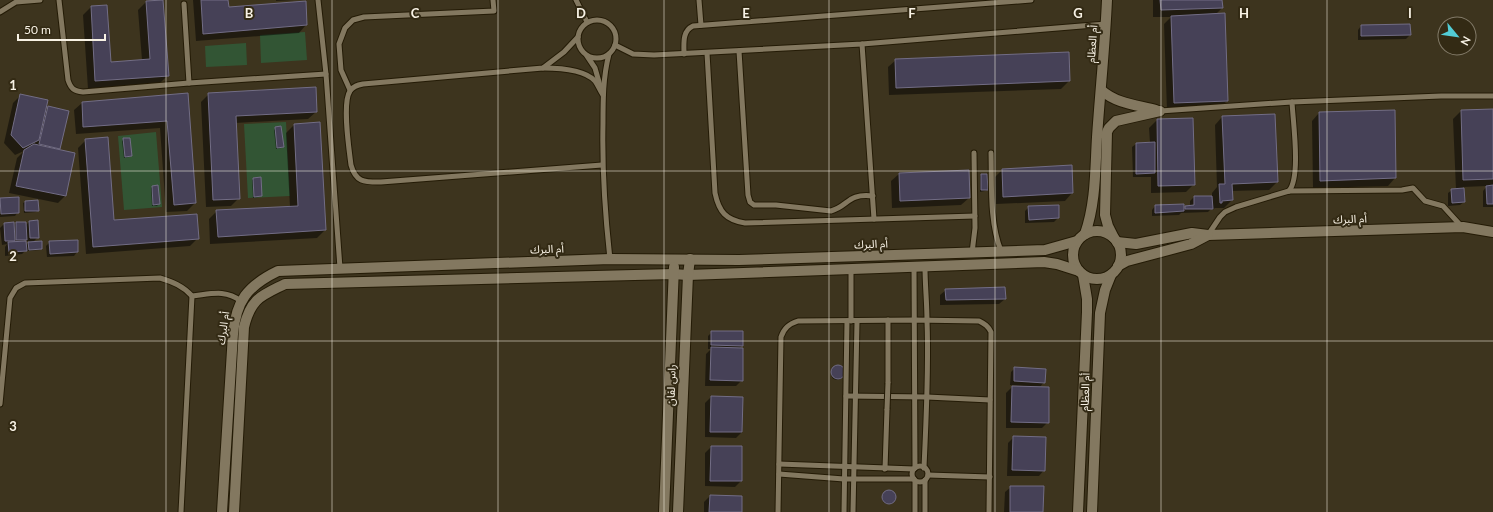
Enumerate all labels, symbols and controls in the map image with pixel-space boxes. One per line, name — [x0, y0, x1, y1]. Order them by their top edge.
text: B — [245, 5, 254, 21]
text: C — [411, 5, 420, 21]
text: D — [576, 5, 586, 21]
text: E — [742, 5, 750, 21]
text: F — [908, 5, 916, 21]
text: G — [1073, 5, 1083, 21]
text: H — [1239, 5, 1249, 21]
text: I — [1408, 5, 1412, 21]
scale bar — [18, 16, 105, 42]
north arrow — [1437, 16, 1477, 56]
text: 50 m — [24, 22, 51, 37]
street label: أم العظام — [1084, 24, 1101, 64]
text: N — [1458, 34, 1474, 48]
text: 1 — [9, 77, 17, 93]
street label: أم البرك — [1333, 211, 1367, 228]
street label: أم البرك — [854, 236, 888, 253]
street label: أم البرك — [530, 241, 564, 258]
text: 2 — [9, 248, 17, 264]
street label: أم البرك — [214, 310, 233, 346]
street label: راس لفان — [663, 364, 679, 406]
street label: أم العظام — [1077, 372, 1094, 411]
text: 3 — [9, 418, 17, 434]

